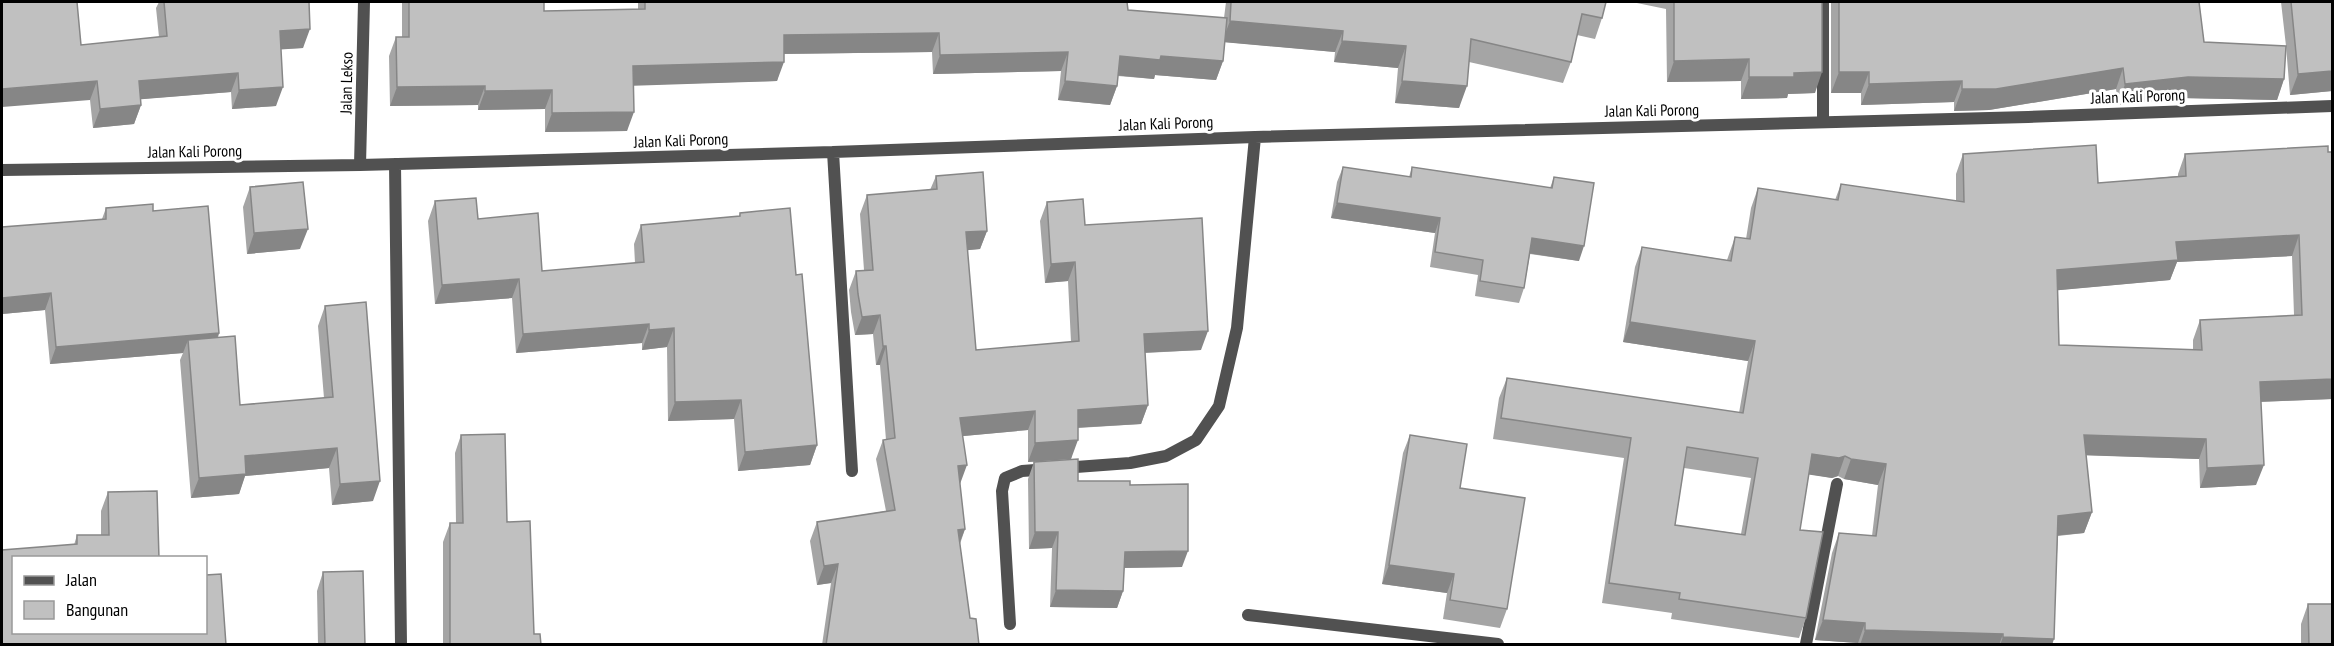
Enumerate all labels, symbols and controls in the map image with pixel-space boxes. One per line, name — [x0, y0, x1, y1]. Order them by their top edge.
street label: Jalan Lekso — [335, 52, 357, 115]
street label: Jalan Kali Porong — [2090, 84, 2185, 108]
street label: Jalan Kali Porong — [1604, 99, 1699, 121]
street label: Jalan Kali Porong — [1118, 111, 1213, 135]
street label: Jalan Kali Porong — [633, 128, 728, 152]
street label: Jalan Kali Porong — [147, 140, 242, 162]
legend — [12, 556, 207, 634]
text: Jalan — [65, 568, 97, 591]
text: Bangunan — [66, 598, 128, 621]

